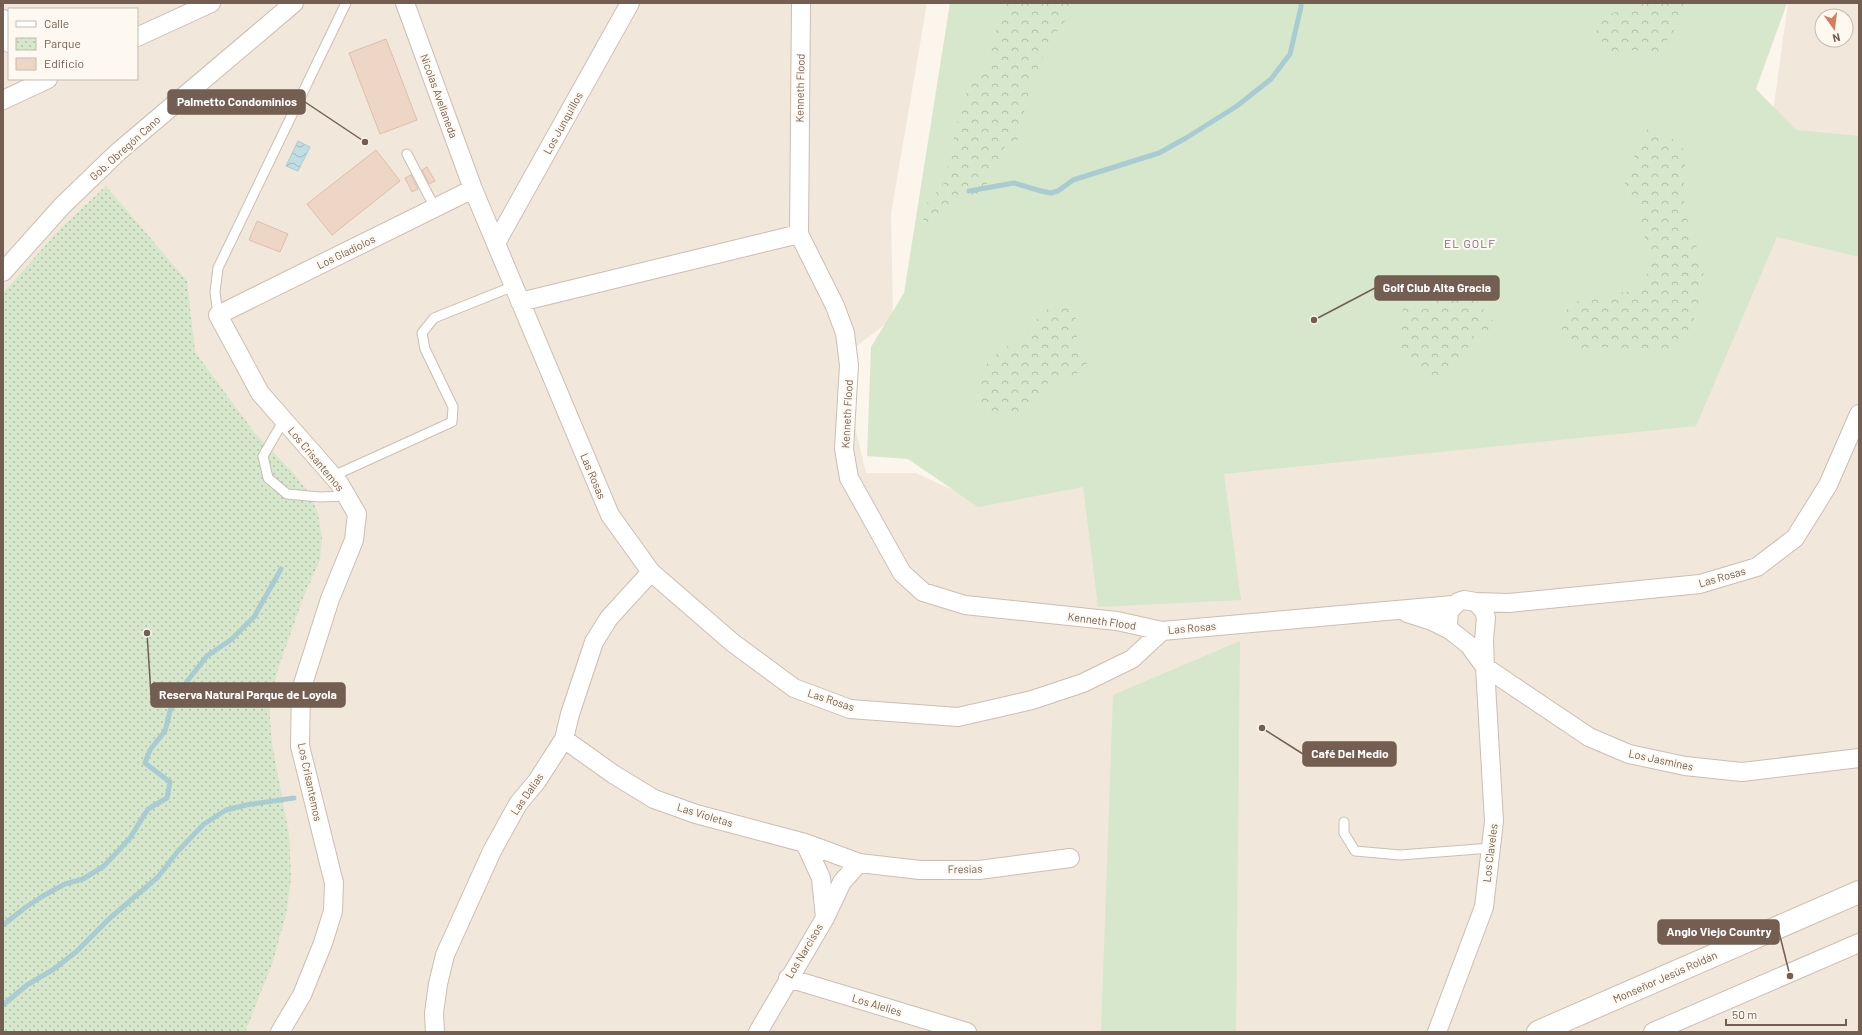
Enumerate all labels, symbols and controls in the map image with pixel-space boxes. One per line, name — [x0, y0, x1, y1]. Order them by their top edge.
legend — [8, 8, 138, 80]
north arrow — [1814, 8, 1854, 48]
text: Calle — [44, 16, 69, 30]
text: N — [1831, 31, 1842, 45]
text: Parque — [44, 36, 81, 50]
street label: Nicolas Avellaneda — [418, 52, 461, 140]
street label: Kenneth Flood — [792, 53, 807, 123]
text: Edificio — [44, 56, 84, 70]
street label: Los Junquillos — [540, 89, 585, 156]
callout: Palmetto Condominios — [168, 90, 305, 114]
text: Palmetto Condominios — [177, 94, 297, 108]
street label: Gob. Obregón Cano — [87, 113, 163, 183]
street label: Los Gladiolos — [315, 232, 377, 271]
district label: EL GOLF — [1444, 236, 1496, 250]
callout: Golf Club Alta Gracia — [1375, 276, 1499, 300]
text: Golf Club Alta Gracia — [1383, 280, 1491, 294]
street label: Kenneth Flood — [838, 379, 855, 449]
street label: Los Crisantemos — [286, 424, 347, 494]
street label: Las Rosas — [578, 451, 609, 501]
street label: Las Rosas — [1697, 564, 1747, 589]
street label: Kenneth Flood — [1067, 609, 1137, 632]
street label: Las Rosas — [1167, 619, 1217, 636]
callout: Reserva Natural Parque de Loyola — [151, 683, 345, 707]
street label: Las Rosas — [806, 686, 856, 713]
text: Reserva Natural Parque de Loyola — [159, 687, 337, 701]
street label: Los Crisantemos — [296, 741, 325, 822]
callout: Café Del Medio — [1303, 742, 1396, 766]
text: Café Del Medio — [1311, 746, 1389, 760]
street label: Los Jasmines — [1628, 746, 1695, 773]
street label: Las Dalias — [508, 770, 546, 817]
street label: Las Violetas — [676, 800, 735, 829]
street label: Los Claveles — [1479, 823, 1500, 883]
street label: Fresias — [947, 862, 983, 875]
callout: Anglo Viejo Country — [1658, 920, 1779, 944]
street label: Los Narcisos — [782, 921, 825, 981]
text: Anglo Viejo Country — [1667, 924, 1771, 938]
street label: Monseñor Jesús Roldán — [1611, 948, 1719, 1005]
street label: Los Alelies — [851, 991, 904, 1018]
scale bar — [1726, 1001, 1846, 1027]
text: 50 m — [1732, 1007, 1757, 1021]

